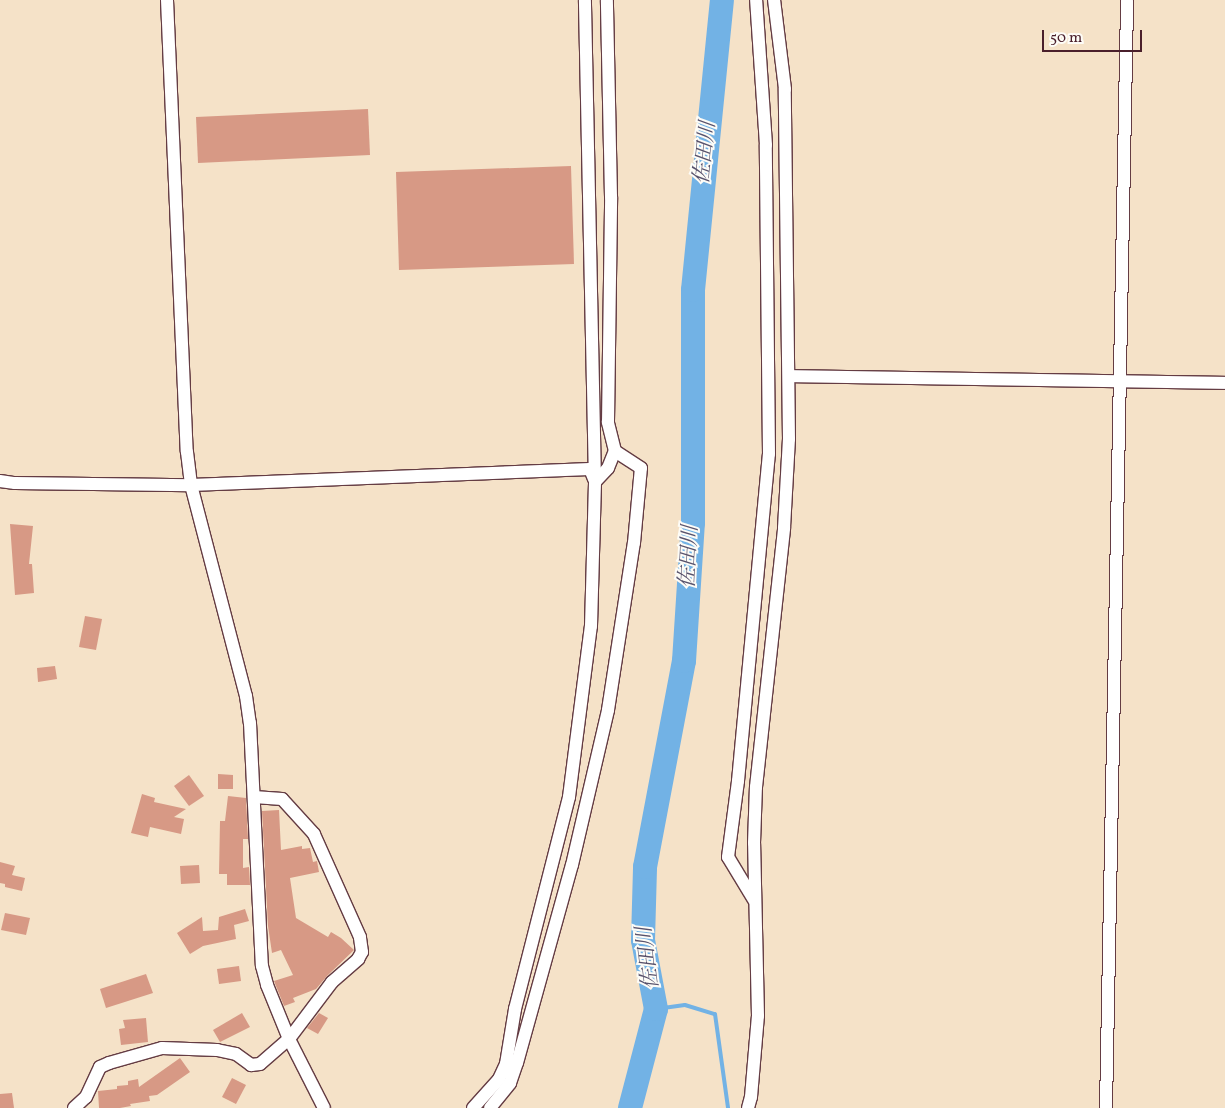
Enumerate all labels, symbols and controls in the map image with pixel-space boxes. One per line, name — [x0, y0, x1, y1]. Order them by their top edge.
scale bar — [1045, 20, 1145, 52]
text: 50 m — [1050, 28, 1082, 49]
water label: 佐田川 — [690, 120, 722, 186]
water label: 佐田川 — [676, 525, 704, 589]
water label: 佐田川 — [633, 925, 665, 991]

